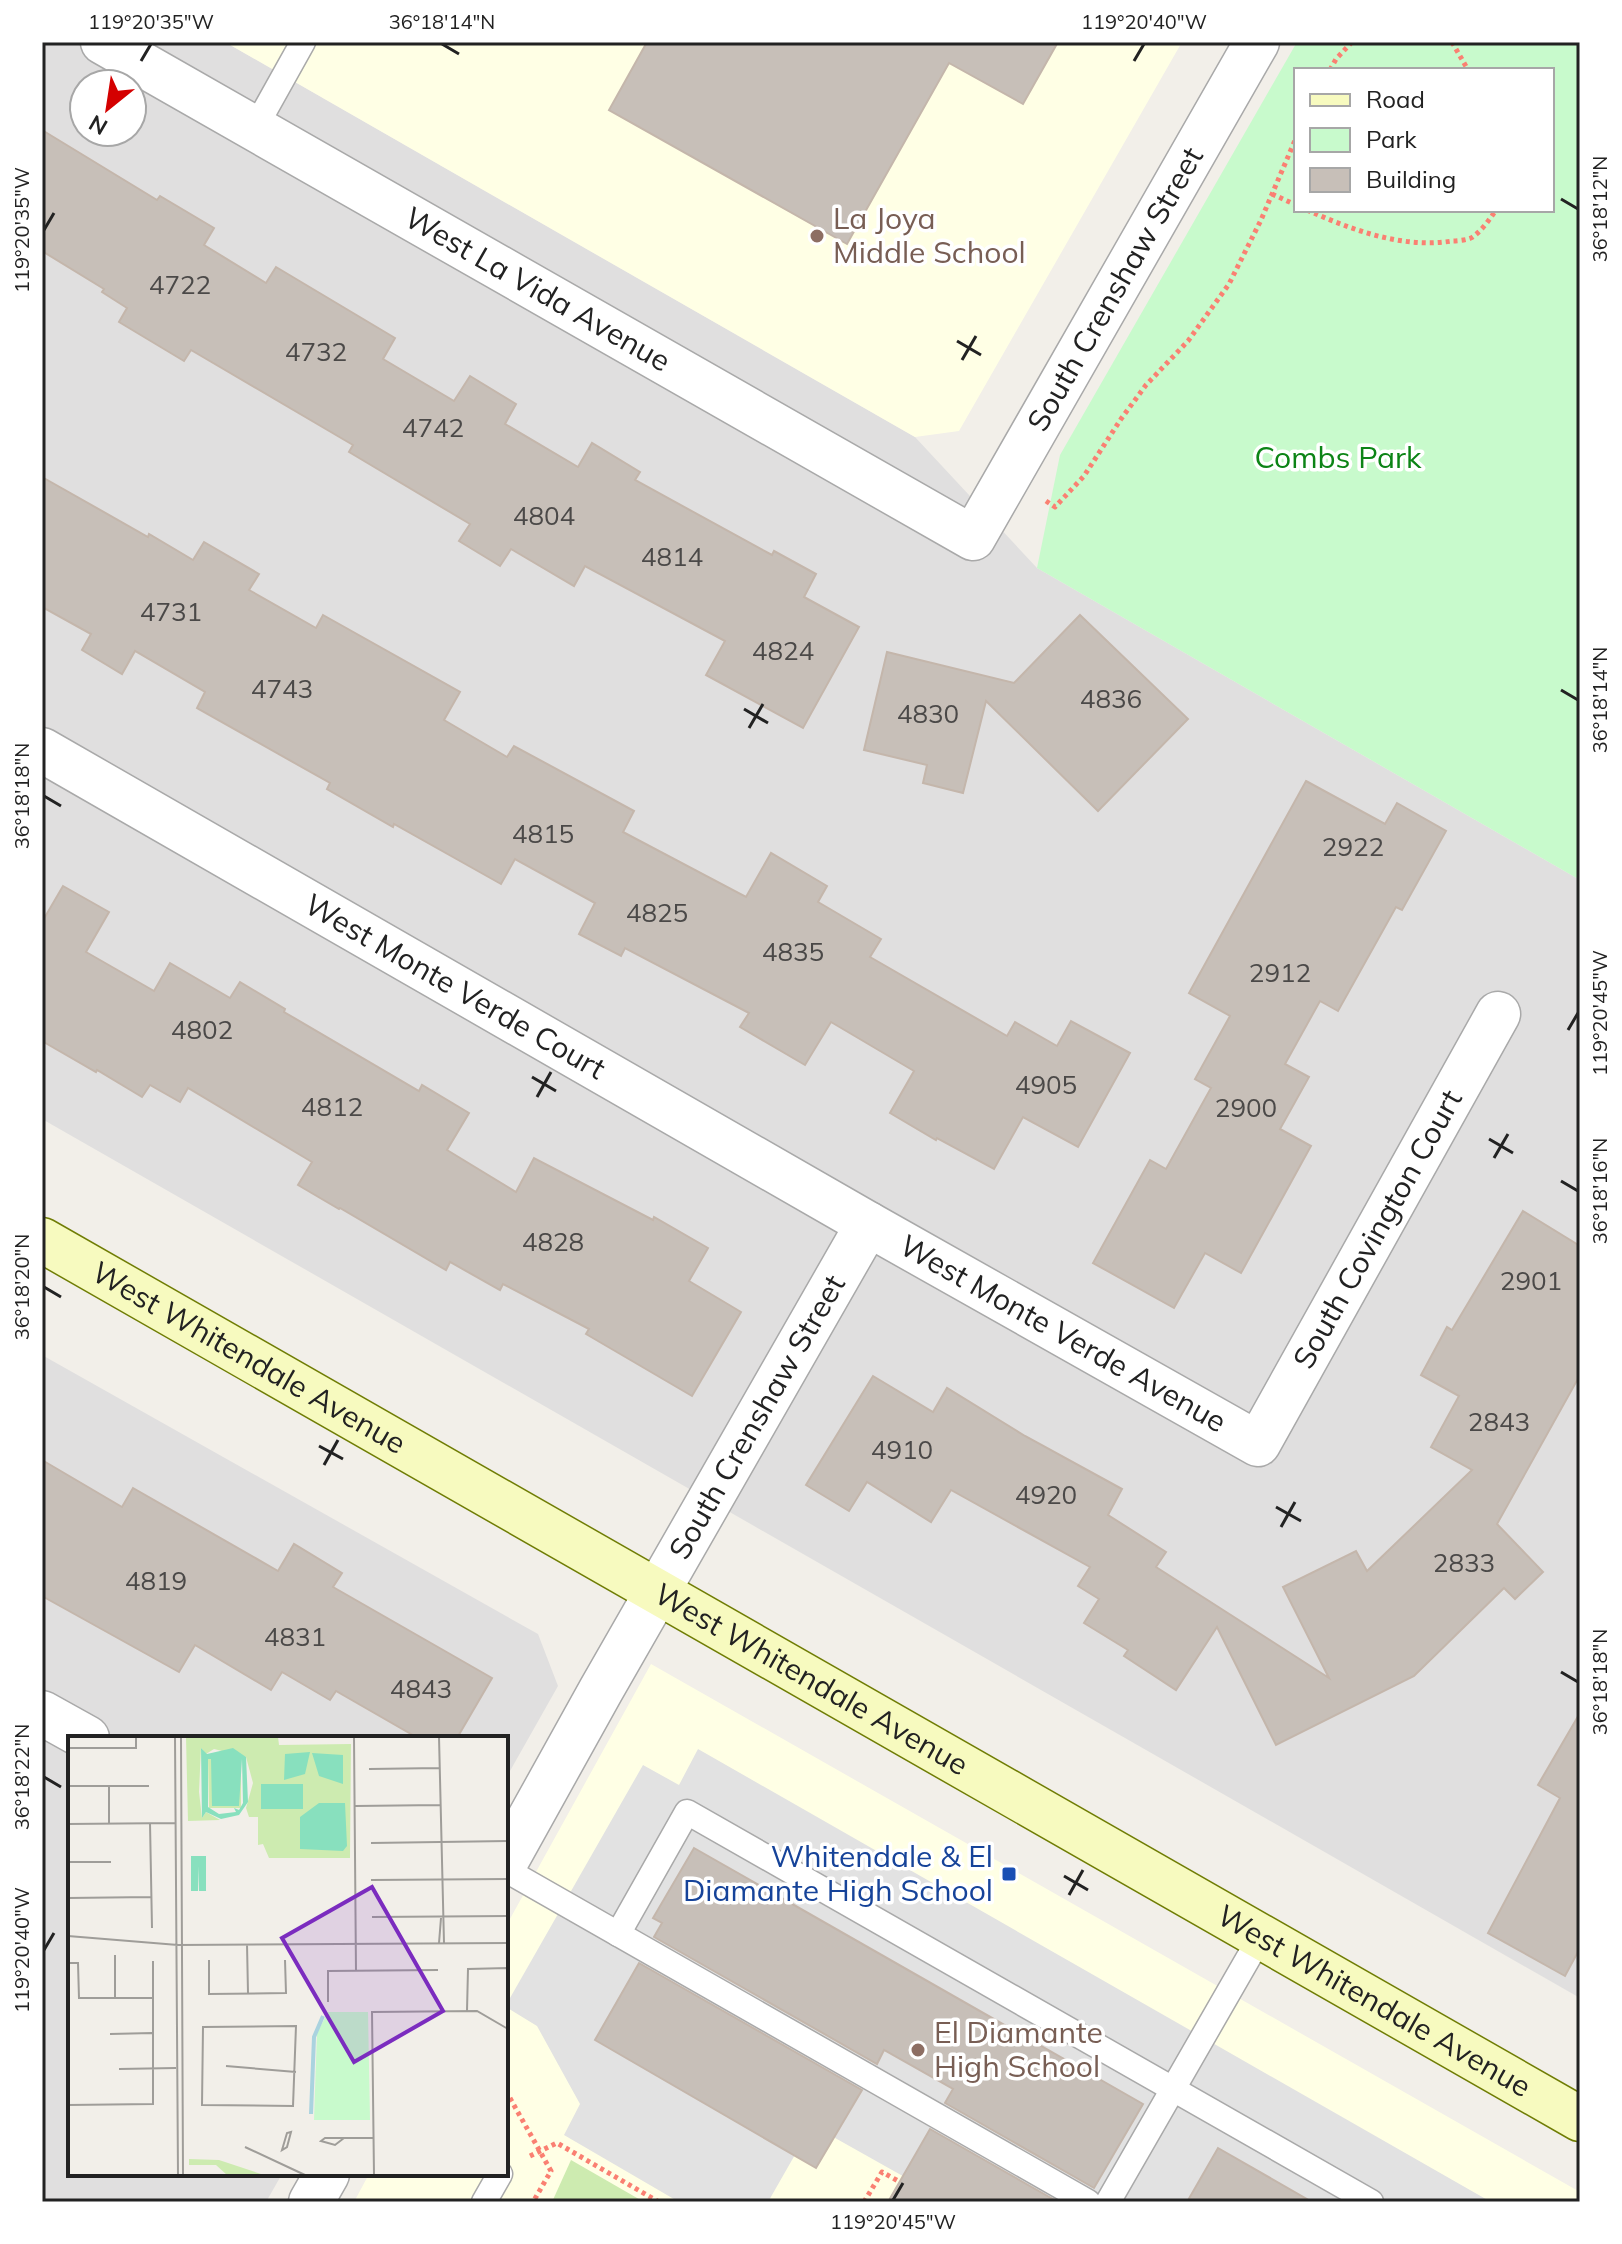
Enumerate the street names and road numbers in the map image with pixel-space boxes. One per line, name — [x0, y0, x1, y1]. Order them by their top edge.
street label: South Crenshaw Street — [1018, 140, 1211, 438]
street label: West La Vida Avenue — [398, 198, 677, 379]
street label: West Monte Verde Court — [298, 885, 612, 1087]
street label: South Covington Court — [1284, 1083, 1470, 1375]
street label: West Monte Verde Avenue — [893, 1226, 1233, 1440]
street label: West Whitendale Avenue — [85, 1253, 413, 1462]
street label: South Crenshaw Street — [660, 1268, 853, 1566]
street label: West Whitendale Avenue — [648, 1574, 975, 1783]
street label: West Whitendale Avenue — [1211, 1896, 1538, 2105]

